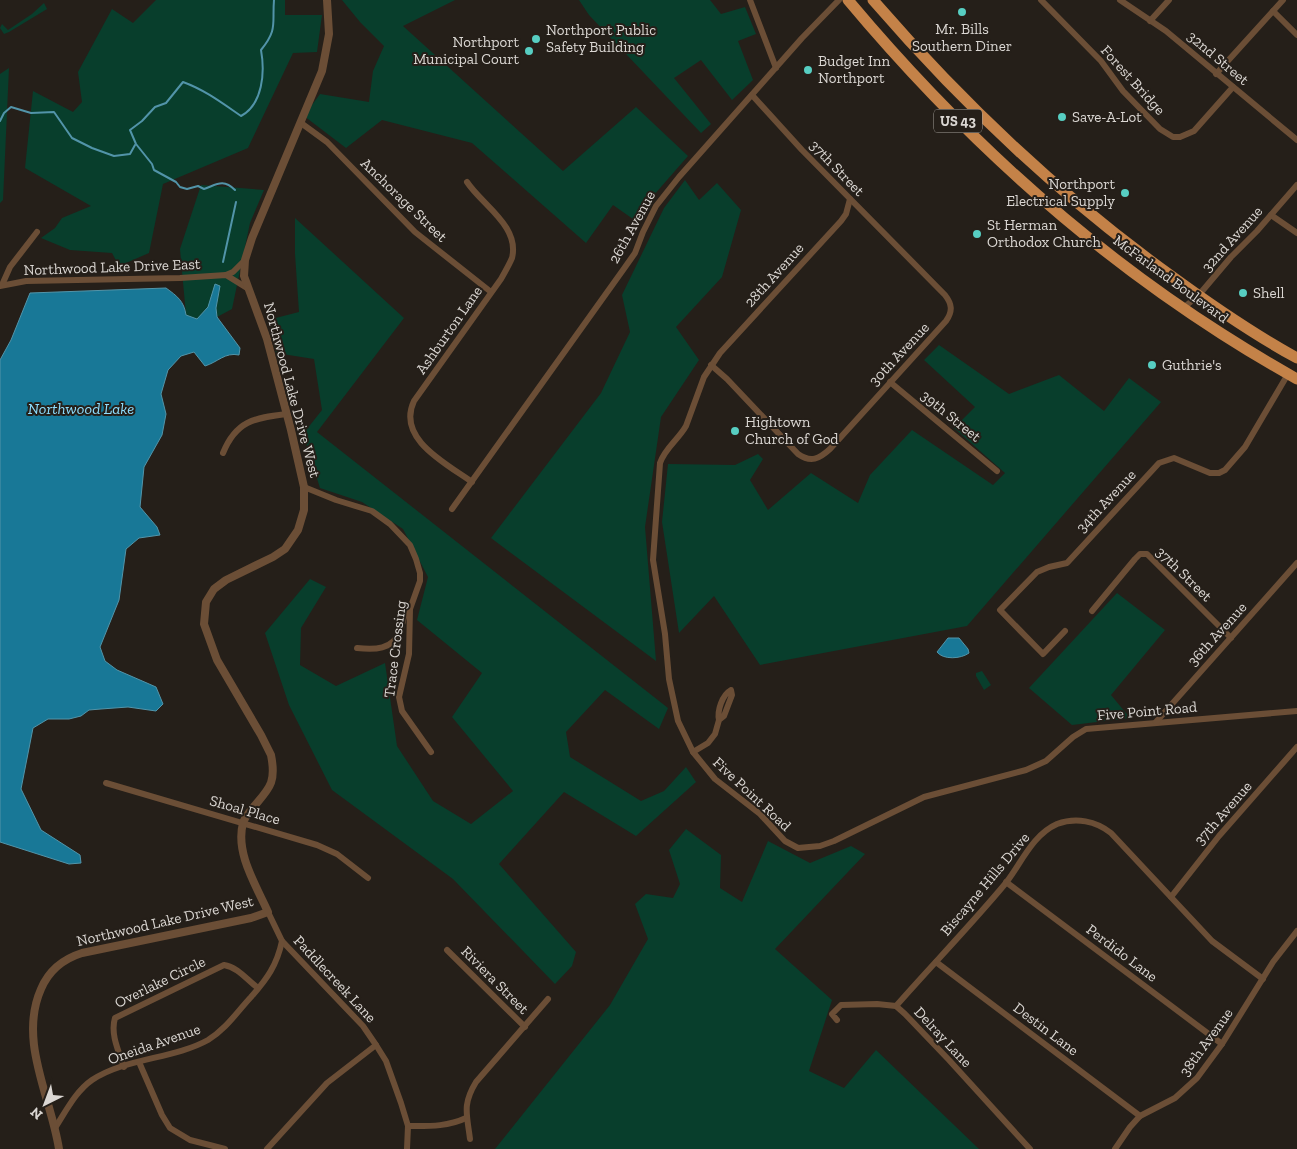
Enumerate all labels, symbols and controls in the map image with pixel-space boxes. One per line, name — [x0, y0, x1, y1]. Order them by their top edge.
marker: Mr. Bills Southern Diner — [956, 6, 968, 18]
place label: Mr. Bills Southern Diner — [912, 20, 1012, 55]
place label: Northport Public Safety Building — [546, 21, 656, 56]
street label: 32nd Street — [1184, 27, 1253, 89]
place label: Northport Municipal Court — [413, 33, 519, 68]
marker: Northport Public Safety Building — [530, 33, 542, 45]
street label: Forest Bridge — [1097, 41, 1169, 119]
marker: Northport Municipal Court — [523, 45, 535, 57]
place label: Budget Inn Northport — [818, 52, 890, 87]
marker: Budget Inn Northport — [802, 64, 814, 76]
place label: Save-A-Lot — [1072, 108, 1142, 126]
road number: US 43 — [934, 110, 982, 132]
marker: Save-A-Lot — [1056, 111, 1068, 123]
street label: 37th Street — [806, 136, 868, 200]
street label: Anchorage Street — [357, 154, 451, 246]
place label: Northport Electrical Supply — [1006, 175, 1115, 210]
marker: Northport Electrical Supply — [1119, 187, 1131, 199]
street label: 26th Avenue — [605, 188, 659, 266]
street label: 32nd Avenue — [1198, 202, 1266, 276]
place label: St Herman Orthodox Church — [987, 216, 1101, 251]
marker: St Herman Orthodox Church — [971, 228, 983, 240]
street label: McFarland Boulevard — [1110, 231, 1233, 327]
street label: 28th Avenue — [741, 239, 807, 311]
street label: Northwood Lake Drive East — [23, 255, 201, 279]
street label: Ashburton Lane — [412, 282, 486, 378]
place label: Shell — [1253, 284, 1284, 302]
marker: Shell — [1237, 287, 1249, 299]
street label: Northwood Lake Drive West — [260, 300, 324, 480]
street label: 30th Avenue — [865, 319, 933, 389]
place label: Guthrie's — [1162, 356, 1222, 374]
marker: Guthrie's — [1146, 359, 1158, 371]
street label: 39th Street — [917, 386, 985, 446]
water label: Northwood Lake — [28, 399, 134, 418]
place label: Hightown Church of God — [745, 413, 839, 448]
marker: Hightown Church of God — [729, 425, 741, 437]
street label: 34th Avenue — [1072, 466, 1140, 536]
street label: 37th Street — [1152, 543, 1216, 605]
street label: 36th Avenue — [1184, 598, 1250, 670]
street label: Trace Crossing — [380, 599, 410, 699]
street label: Five Point Road — [1096, 698, 1198, 724]
street label: Five Point Road — [709, 753, 795, 835]
street label: 37th Avenue — [1190, 777, 1256, 849]
street label: Shoal Place — [208, 791, 282, 829]
street label: Biscayne Hills Drive — [937, 829, 1033, 939]
street label: Northwood Lake Drive West — [75, 892, 256, 950]
street label: Perdido Lane — [1083, 920, 1161, 986]
street label: Paddlecreek Lane — [290, 932, 380, 1026]
street label: Riviera Street — [457, 942, 533, 1018]
street label: Overlake Circle — [112, 952, 208, 1012]
street label: Destin Lane — [1010, 999, 1082, 1059]
street label: Delray Lane — [910, 1003, 976, 1071]
street label: 38th Avenue — [1175, 1004, 1237, 1080]
street label: Oneida Avenue — [105, 1020, 203, 1068]
north arrow — [20, 1079, 70, 1129]
text: N — [27, 1103, 46, 1123]

